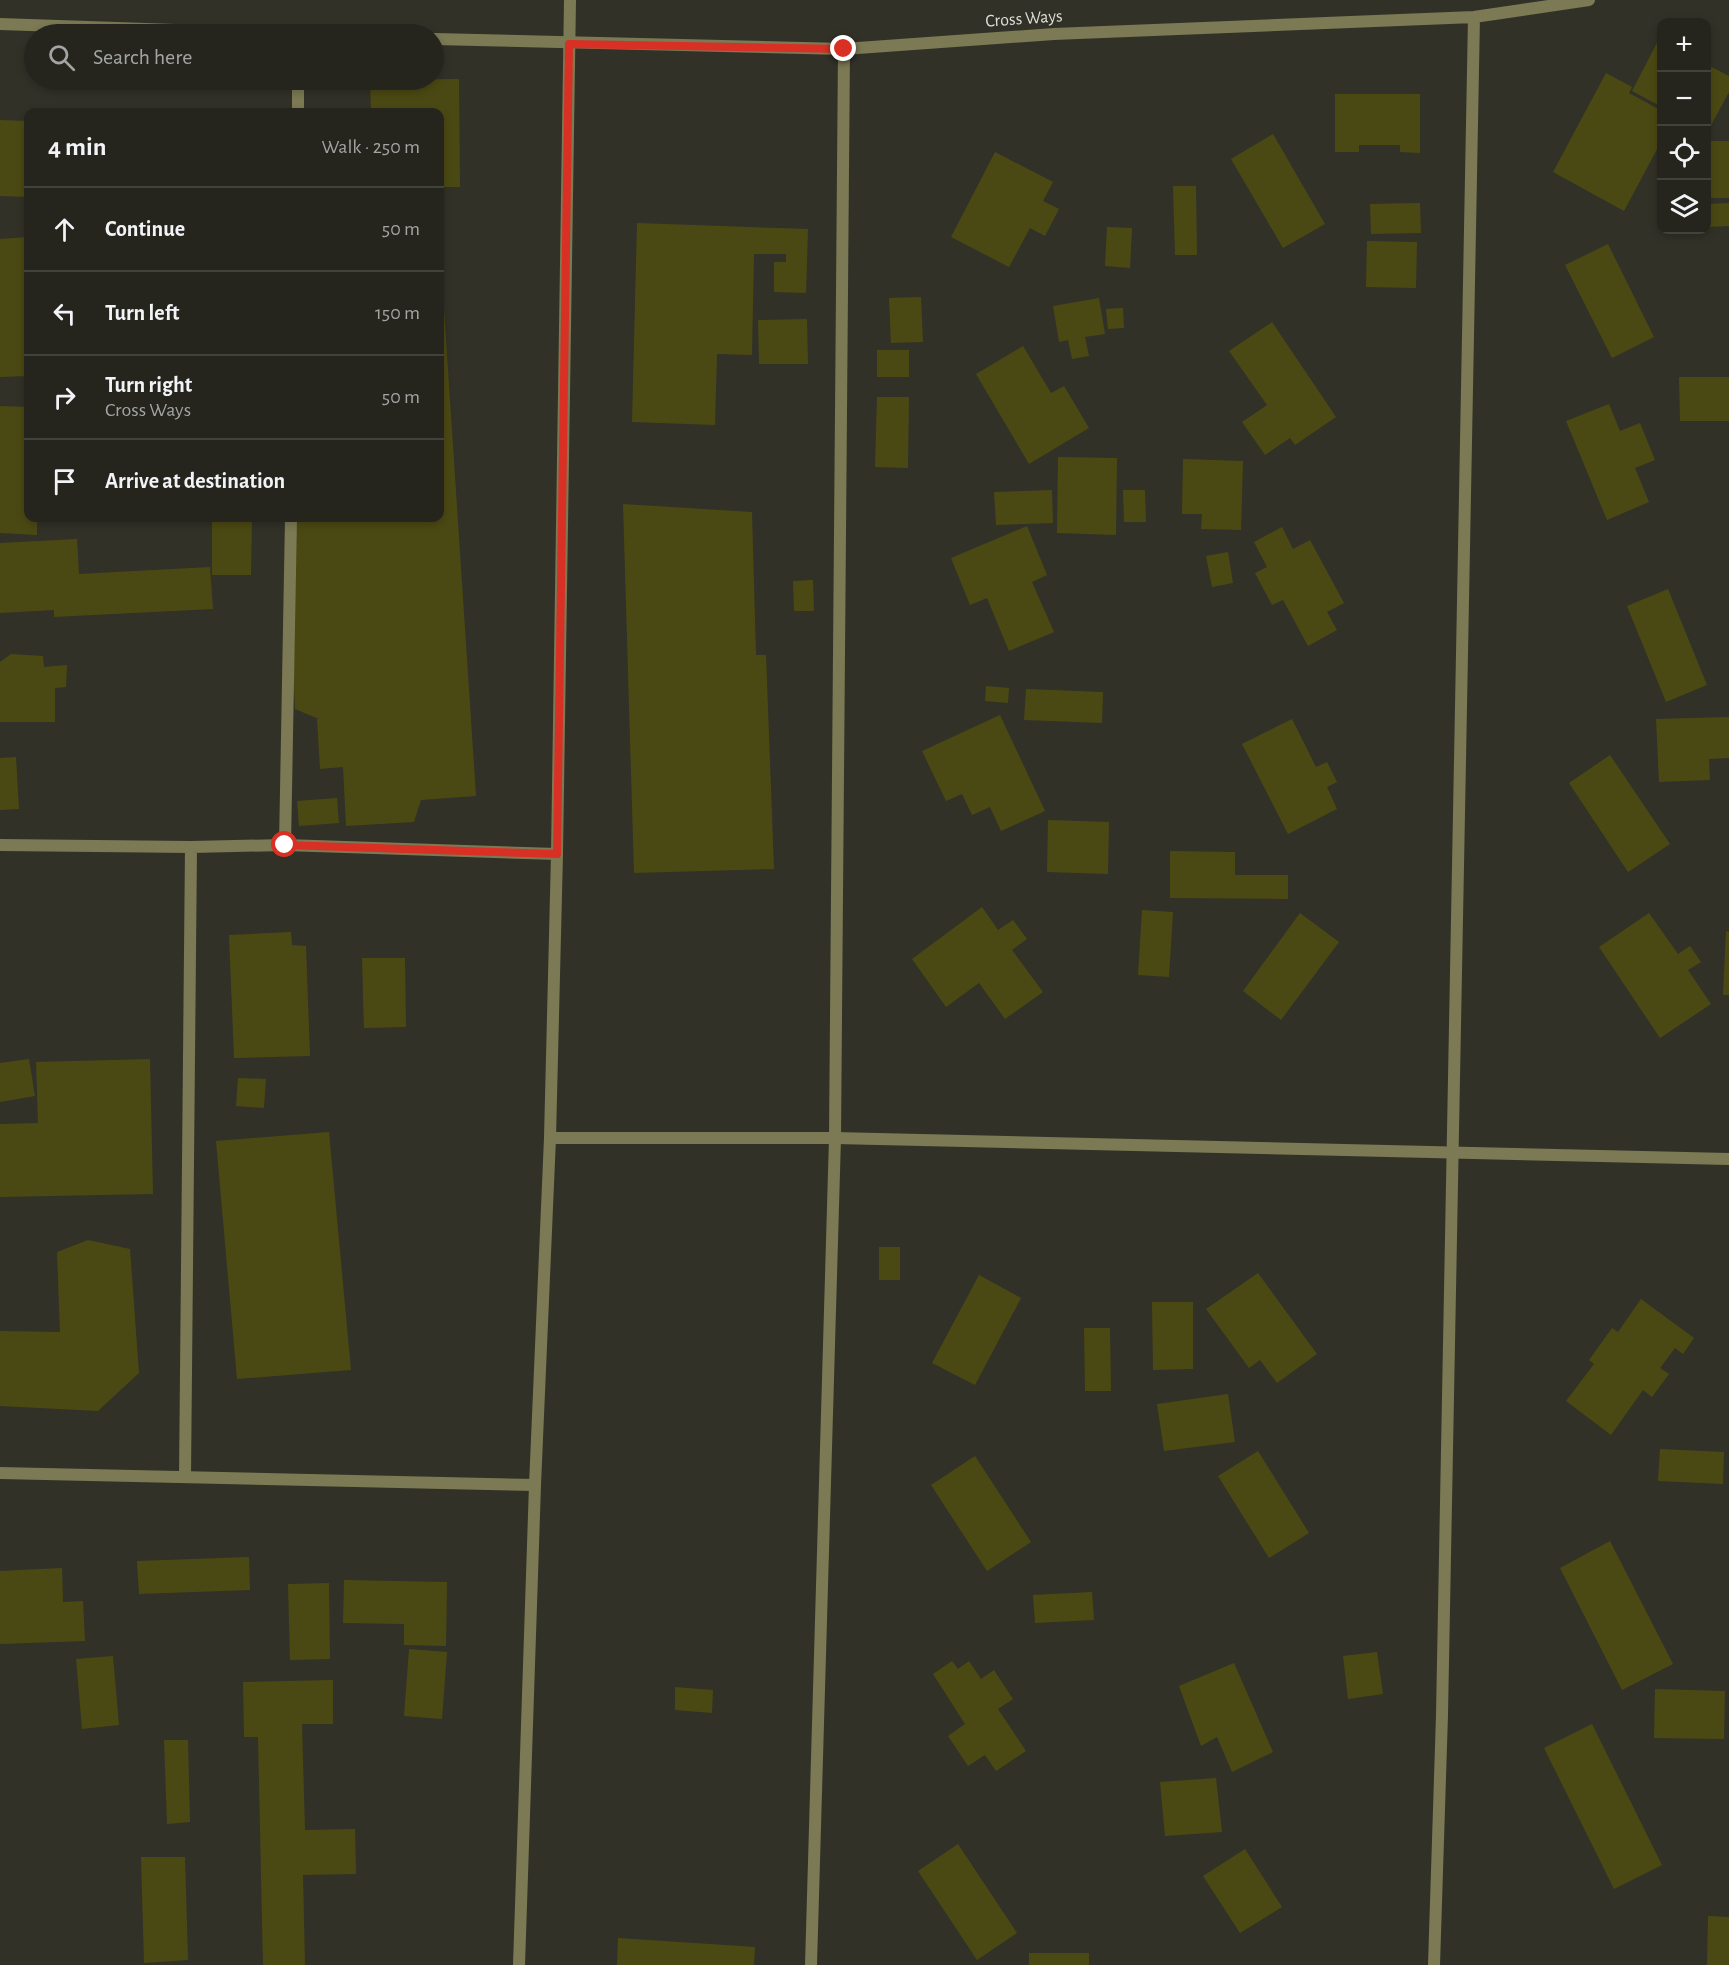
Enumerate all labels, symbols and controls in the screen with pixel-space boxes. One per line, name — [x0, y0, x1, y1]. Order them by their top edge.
street label: Cross Ways — [985, 7, 1063, 31]
map controls — [1657, 18, 1711, 234]
button: + — [1657, 18, 1711, 72]
search box — [24, 24, 444, 90]
route end — [830, 35, 856, 61]
icon: search — [45, 41, 78, 74]
text: Search here — [93, 46, 192, 68]
button: − — [1657, 72, 1711, 126]
button: locate — [1657, 126, 1711, 180]
text: 4 min — [48, 134, 107, 160]
text: Walk · 250 m — [321, 137, 420, 157]
button: layers — [1657, 180, 1711, 234]
icon: ahead — [48, 213, 81, 246]
text: Continue — [105, 218, 185, 240]
text: 50 m — [382, 219, 420, 239]
icon: left — [48, 297, 81, 330]
text: Turn left — [105, 302, 179, 324]
text: 150 m — [375, 303, 420, 323]
text: Turn right — [105, 374, 192, 396]
icon: right — [48, 381, 81, 414]
text: 50 m — [382, 387, 420, 407]
text: Cross Ways — [105, 400, 191, 420]
icon: arrive — [48, 465, 81, 498]
text: Arrive at destination — [105, 470, 285, 492]
route start — [271, 831, 297, 857]

